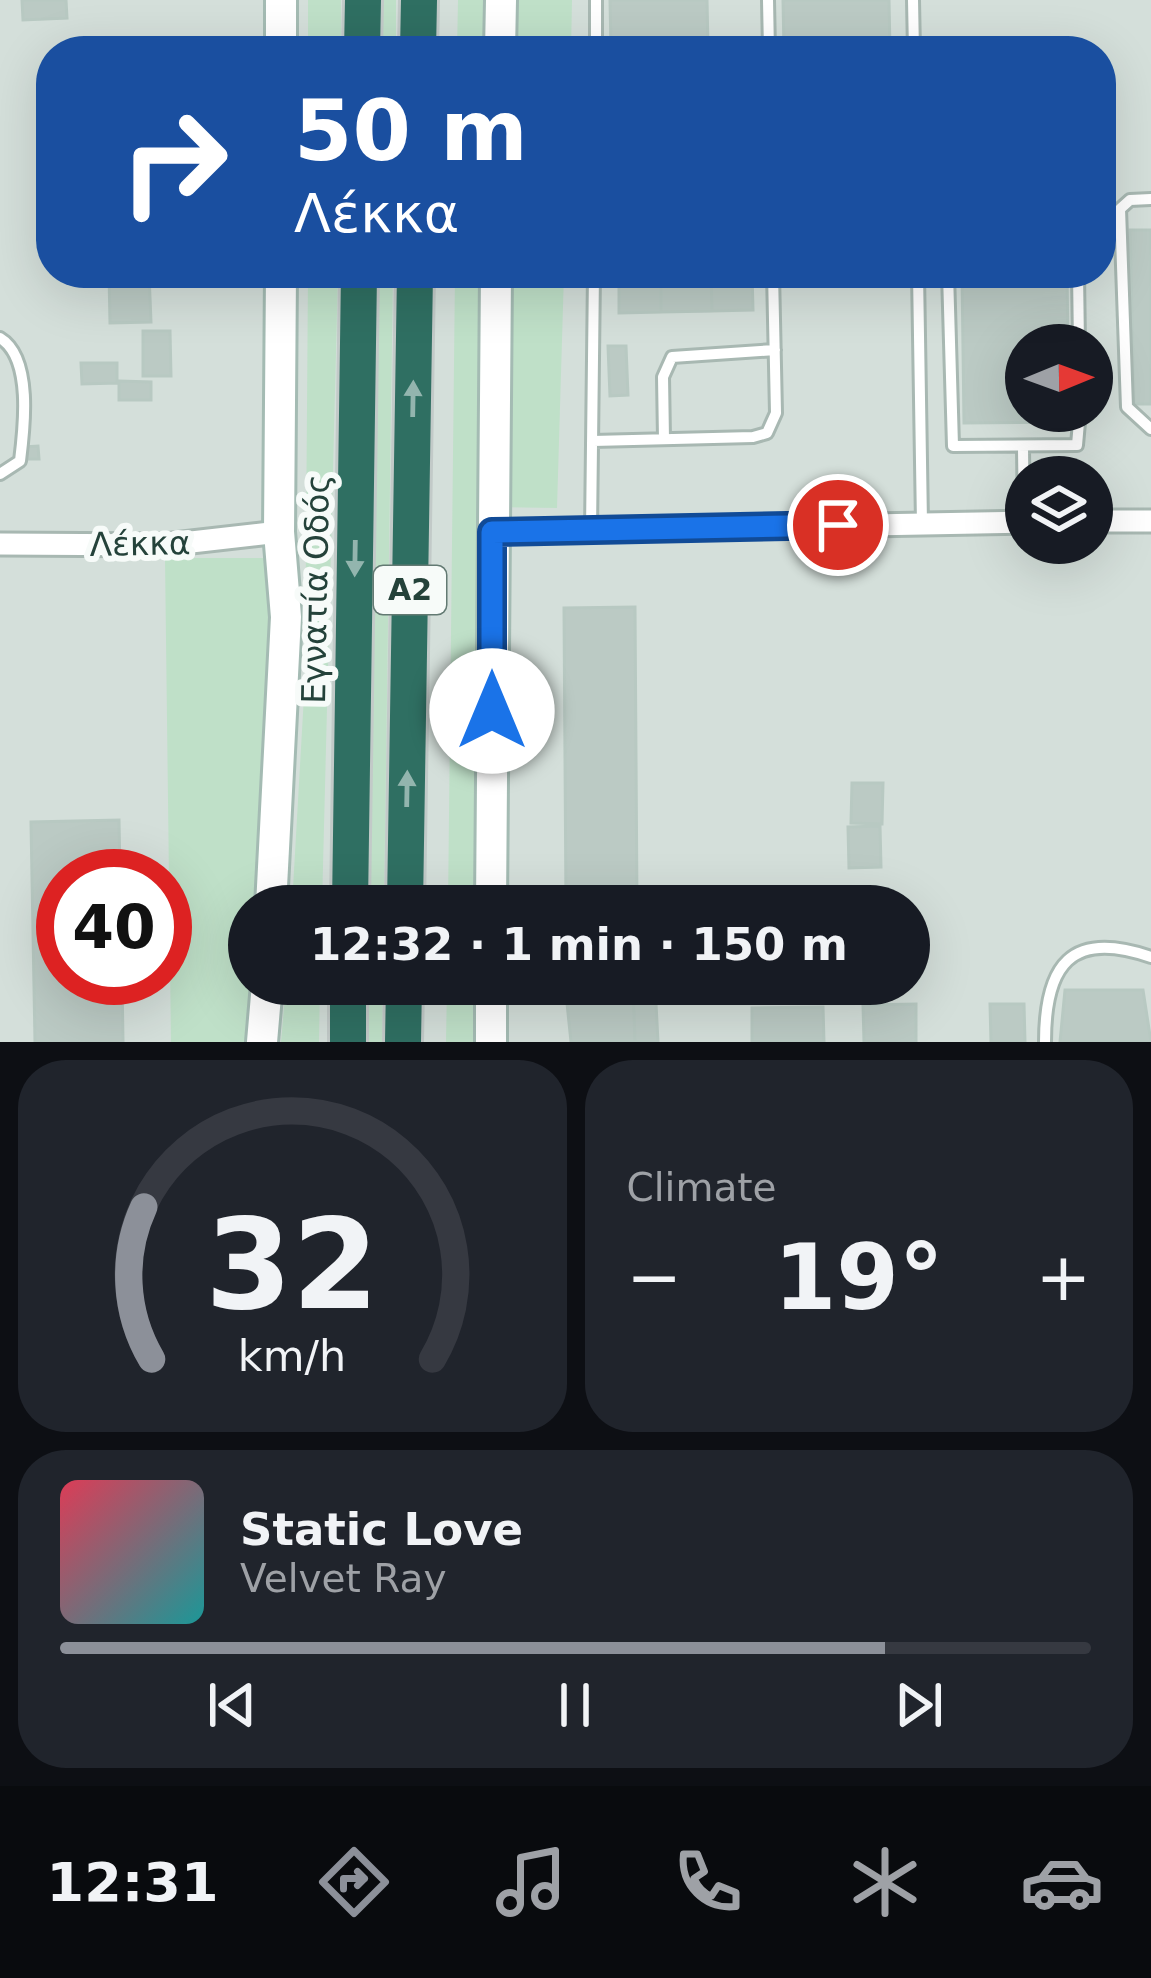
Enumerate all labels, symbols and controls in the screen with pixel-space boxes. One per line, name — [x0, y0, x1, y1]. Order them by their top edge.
text: 50 m — [294, 82, 528, 180]
icon: right — [96, 84, 252, 240]
text: Λέκκα — [294, 182, 459, 245]
north arrow — [1005, 324, 1113, 432]
map controls — [1005, 324, 1113, 564]
one-way arrow — [403, 379, 422, 417]
button: layers — [1005, 456, 1113, 564]
street label: Εγνατία Οδός — [294, 474, 337, 704]
pin — [787, 474, 889, 576]
icon: arrive — [805, 492, 871, 558]
street label: Λέκκα — [89, 523, 191, 564]
one-way arrow — [345, 540, 364, 578]
road number: Α2 — [374, 566, 446, 614]
position arrow — [429, 648, 555, 774]
one-way arrow — [397, 769, 417, 807]
speed limit sign: 40 — [36, 849, 192, 1005]
text: 12:32 · 1 min · 150 m — [310, 918, 848, 971]
text: Climate — [627, 1165, 777, 1210]
text: 32 — [205, 1192, 379, 1337]
text: 19° — [774, 1225, 944, 1330]
text: − — [627, 1239, 682, 1316]
text: + — [1036, 1239, 1091, 1316]
text: km/h — [238, 1331, 346, 1381]
text: Static Love — [240, 1503, 523, 1556]
text: Velvet Ray — [240, 1556, 446, 1601]
icon: previous — [199, 1672, 265, 1738]
icon: pause — [542, 1672, 608, 1738]
icon: next — [886, 1672, 952, 1738]
icon: directions — [312, 1840, 396, 1924]
icon: music — [489, 1840, 573, 1924]
icon: phone — [666, 1840, 750, 1924]
icon: climate — [843, 1840, 927, 1924]
icon: car — [1020, 1840, 1104, 1924]
text: 12:31 — [47, 1851, 218, 1914]

